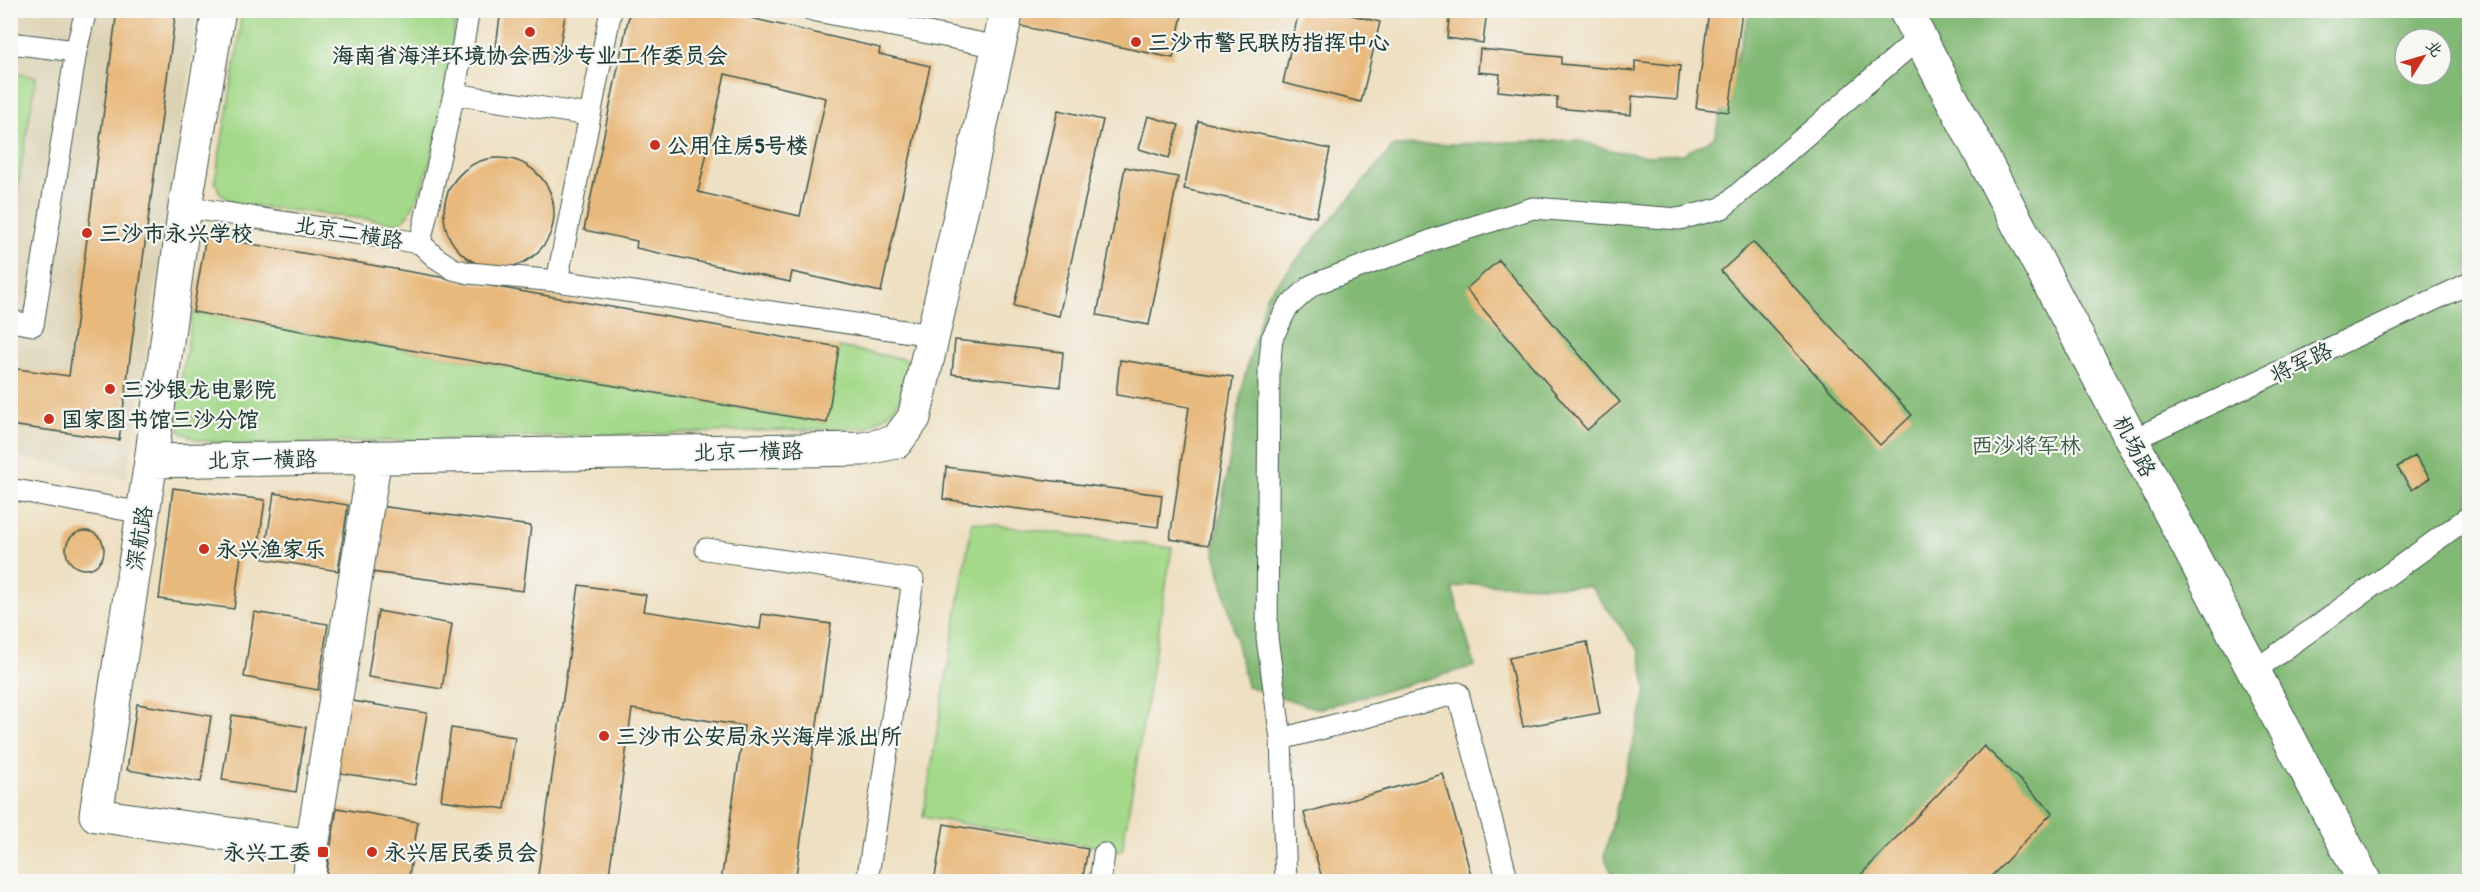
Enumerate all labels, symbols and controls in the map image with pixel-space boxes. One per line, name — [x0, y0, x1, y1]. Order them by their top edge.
marker: 海南省海洋环境协会西沙专业工作委员会 — [523, 25, 537, 39]
place label: 三沙市警民联防指挥中心 — [1148, 27, 1390, 57]
north arrow — [2393, 27, 2453, 87]
marker: 三沙市警民联防指挥中心 — [1129, 35, 1143, 49]
text: 北 — [2421, 35, 2449, 61]
place label: 海南省海洋环境协会西沙专业工作委员会 — [332, 40, 728, 70]
place label: 公用住房5号楼 — [667, 130, 808, 160]
marker: 公用住房5号楼 — [648, 138, 662, 152]
street label: 北京二横路 — [292, 209, 406, 255]
place label: 三沙市永兴学校 — [99, 218, 253, 248]
marker: 三沙市永兴学校 — [80, 226, 94, 240]
street label: 将军路 — [2265, 334, 2337, 390]
place label: 三沙银龙电影院 — [122, 374, 276, 404]
marker: 三沙银龙电影院 — [103, 382, 117, 396]
place label: 国家图书馆三沙分馆 — [61, 404, 259, 434]
street label: 机场路 — [2106, 410, 2164, 482]
marker: 国家图书馆三沙分馆 — [42, 412, 56, 426]
park label: 西沙将军林 — [1971, 430, 2081, 460]
street label: 北京一横路 — [693, 435, 803, 467]
street label: 北京一横路 — [207, 443, 317, 475]
street label: 深航路 — [119, 503, 159, 573]
place label: 永兴渔家乐 — [216, 534, 326, 564]
marker: 永兴渔家乐 — [197, 542, 211, 556]
place label: 三沙市公安局永兴海岸派出所 — [616, 721, 902, 751]
marker: 三沙市公安局永兴海岸派出所 — [597, 729, 611, 743]
place label: 永兴工委 — [223, 837, 311, 867]
place label: 永兴居民委员会 — [384, 837, 538, 867]
marker: 永兴工委 — [316, 845, 330, 859]
marker: 永兴居民委员会 — [365, 845, 379, 859]

